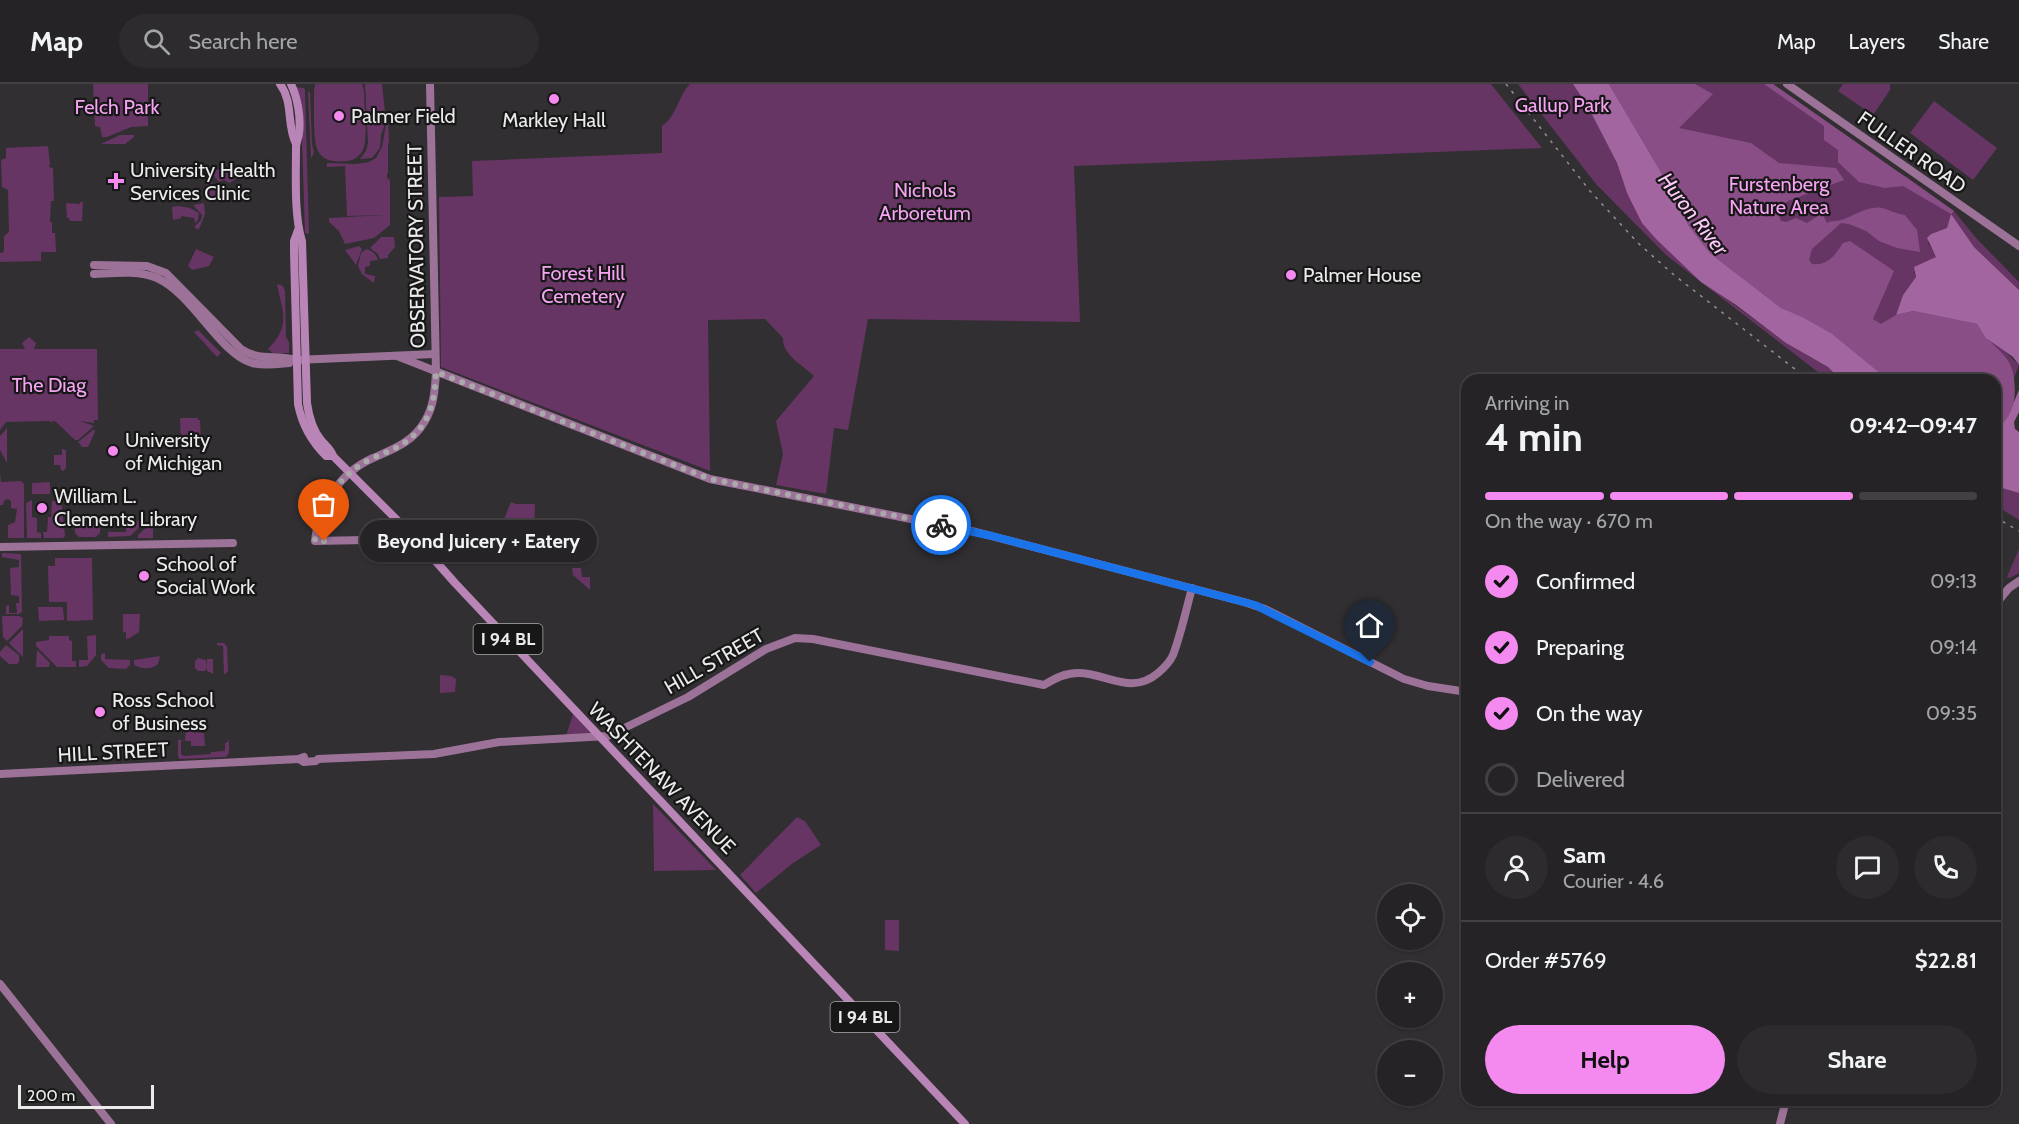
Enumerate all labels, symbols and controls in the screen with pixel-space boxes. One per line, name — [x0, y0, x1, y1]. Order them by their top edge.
search box — [119, 14, 539, 68]
text: Map — [30, 24, 83, 58]
icon: search — [140, 25, 173, 58]
text: Search here — [188, 28, 297, 55]
text: Map — [1777, 29, 1816, 54]
text: Layers — [1849, 29, 1905, 54]
text: Share — [1938, 29, 1989, 54]
marker: Markley Hall — [547, 92, 561, 106]
park label: Gallup Park — [1515, 93, 1609, 117]
park label: Felch Park — [75, 95, 159, 119]
place label: Palmer Field — [351, 104, 456, 128]
street label: FULLER ROAD — [1853, 106, 1971, 198]
place label: Markley Hall — [502, 108, 606, 132]
marker: Palmer Field — [332, 109, 346, 123]
street label: OBSERVATORY STREET — [402, 143, 430, 349]
place label: University Health Services Clinic — [130, 158, 276, 205]
water label: Huron River — [1653, 167, 1734, 261]
marker: University Health Services Clinic — [107, 172, 125, 190]
park label: Furstenberg Nature Area — [1729, 172, 1830, 219]
park label: Nichols Arboretum — [879, 178, 971, 225]
park label: Forest Hill Cemetery — [541, 261, 625, 308]
place label: Palmer House — [1303, 263, 1421, 287]
marker: Palmer House — [1284, 268, 1298, 282]
park label: The Diag — [12, 373, 87, 397]
text: Arriving in — [1485, 391, 1569, 415]
text: 09:42–09:47 — [1849, 412, 1977, 439]
text: 4 min — [1485, 413, 1583, 461]
place label: University of Michigan — [125, 428, 222, 475]
marker: University of Michigan — [106, 444, 120, 458]
pin — [298, 479, 349, 541]
place label: William L. Clements Library — [54, 484, 197, 531]
icon: bag — [307, 488, 340, 521]
courier — [911, 495, 971, 555]
marker: William L. Clements Library — [35, 501, 49, 515]
icon: bike — [925, 509, 958, 542]
text: On the way · 670 m — [1485, 509, 1653, 533]
callout: Beyond Juicery + Eatery — [360, 520, 597, 562]
text: Beyond Juicery + Eatery — [377, 529, 580, 553]
place label: School of Social Work — [156, 552, 255, 599]
icon: check — [1485, 565, 1518, 598]
text: Confirmed — [1536, 568, 1635, 595]
marker: School of Social Work — [137, 569, 151, 583]
text: 09:13 — [1930, 569, 1977, 593]
pin — [1344, 600, 1395, 662]
icon: home — [1353, 609, 1386, 642]
street label: HILL STREET — [660, 623, 768, 699]
road number: I 94 BL — [474, 624, 542, 654]
icon: check — [1485, 631, 1518, 664]
text: Preparing — [1536, 634, 1624, 661]
text: 09:14 — [1929, 635, 1977, 659]
place label: Ross School of Business — [112, 688, 214, 735]
street label: WASHTENAW AVENUE — [583, 697, 741, 859]
icon: check — [1485, 697, 1518, 730]
text: On the way — [1536, 700, 1643, 727]
text: 09:35 — [1926, 701, 1977, 725]
marker: Ross School of Business — [93, 705, 107, 719]
street label: HILL STREET — [57, 737, 169, 767]
text: Delivered — [1536, 766, 1625, 793]
button: person — [1485, 836, 1548, 899]
button: chat — [1836, 836, 1899, 899]
button: phone — [1914, 836, 1977, 899]
text: Sam — [1563, 842, 1606, 869]
text: Courier · 4.6 — [1563, 869, 1664, 893]
map controls — [1377, 884, 1443, 1106]
button: locate — [1377, 884, 1443, 950]
text: Order #5769 — [1485, 947, 1607, 974]
text: $22.81 — [1915, 947, 1977, 974]
button: + — [1377, 962, 1443, 1028]
road number: I 94 BL — [830, 1002, 900, 1032]
button: Help — [1485, 1025, 1725, 1094]
button: Share — [1737, 1025, 1977, 1094]
button: − — [1377, 1040, 1443, 1106]
scale bar — [18, 1082, 154, 1110]
text: 200 m — [27, 1086, 75, 1105]

